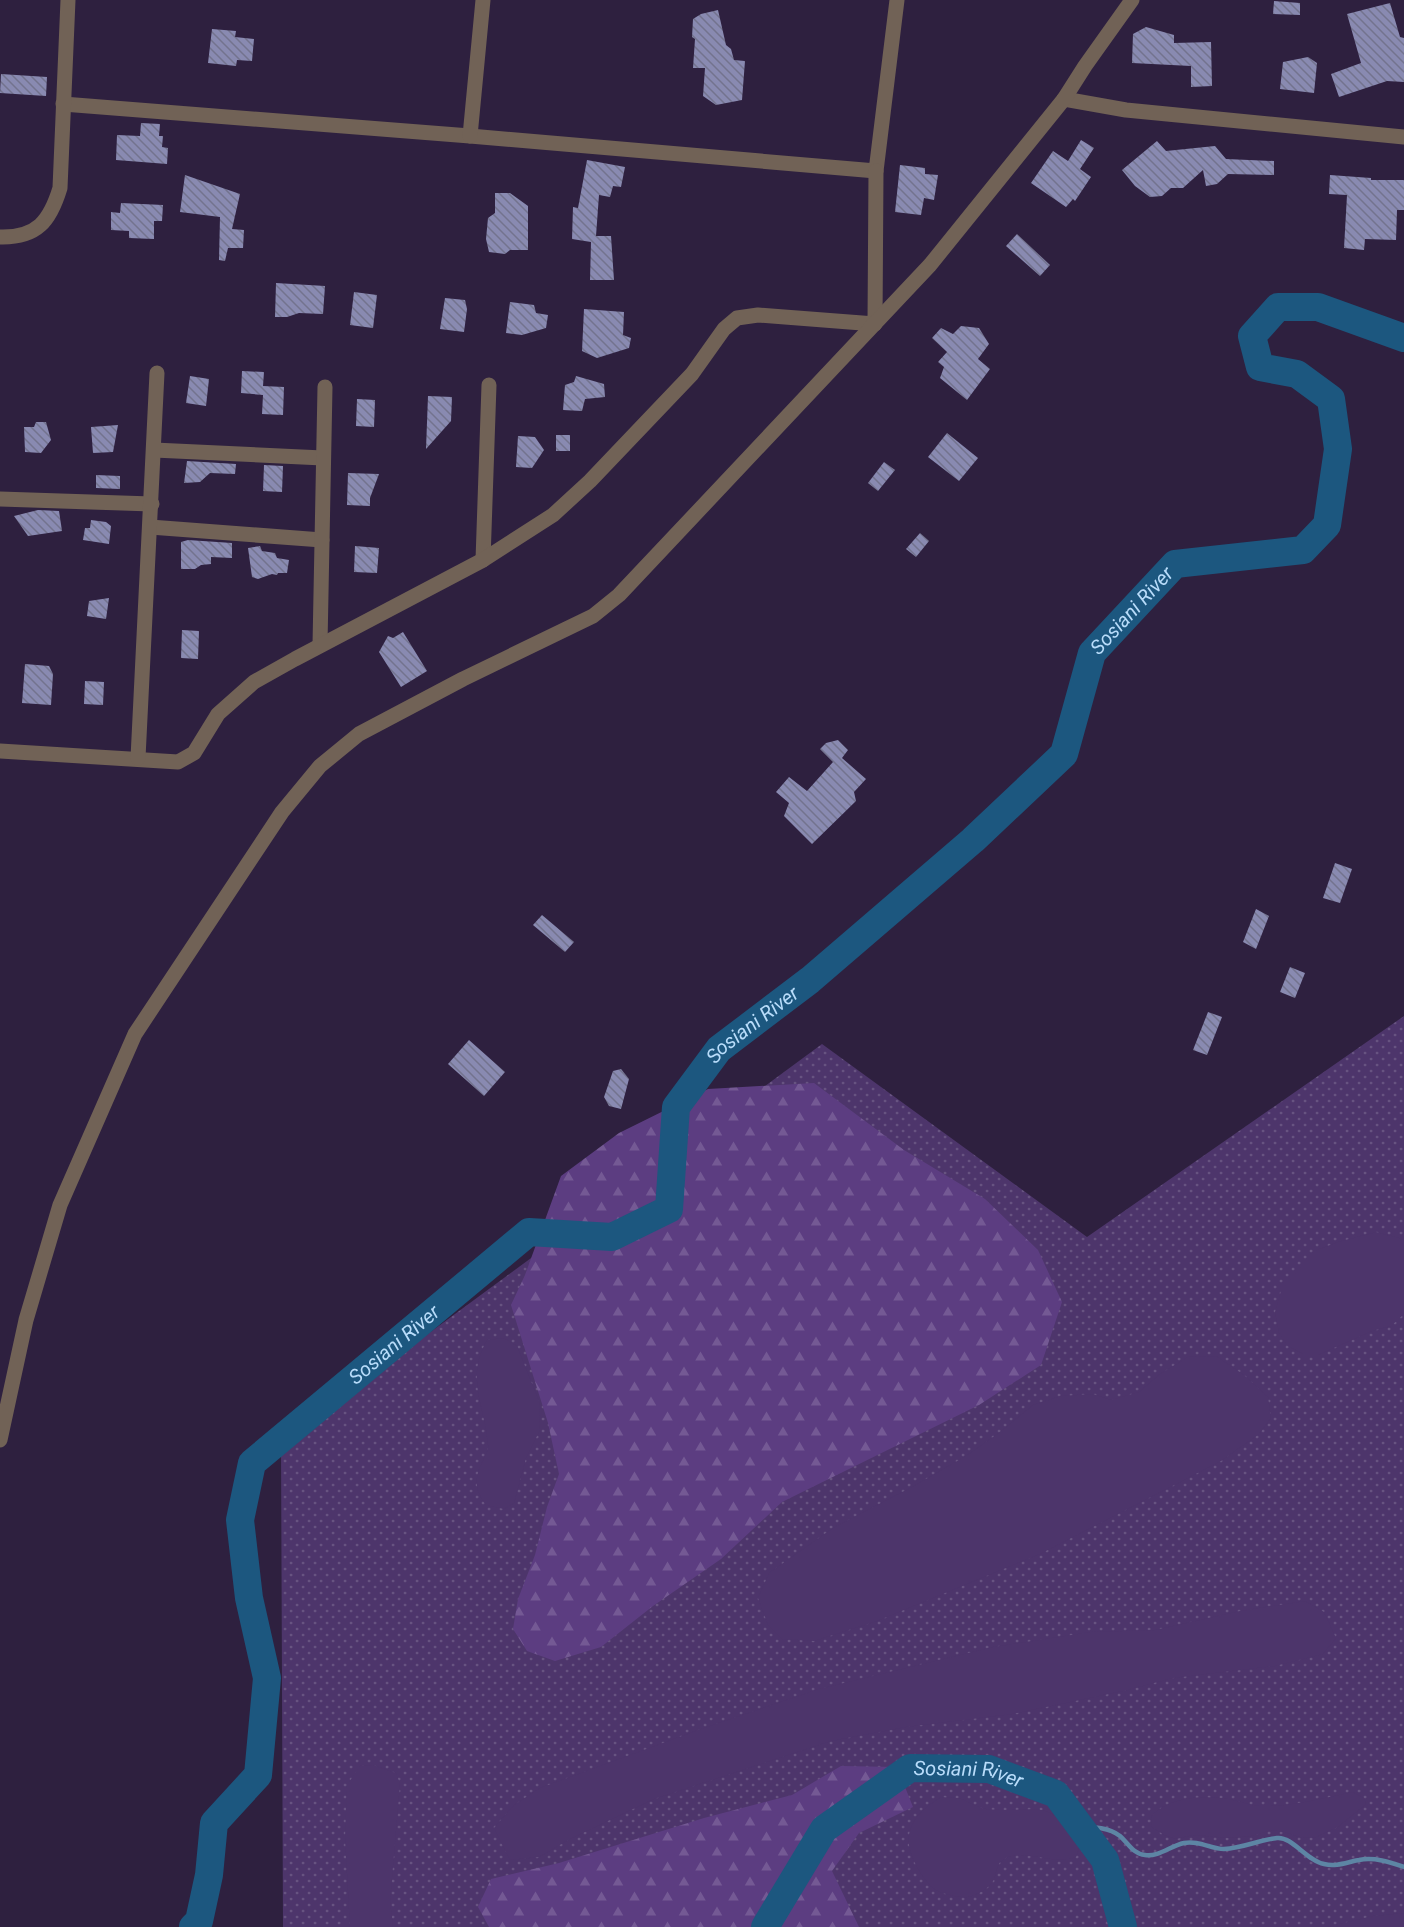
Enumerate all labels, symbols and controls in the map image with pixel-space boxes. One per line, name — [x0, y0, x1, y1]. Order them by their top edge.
water label: Sosiani River — [1085, 561, 1179, 659]
water label: Sosiani River — [701, 980, 804, 1068]
water label: Sosiani River — [344, 1299, 445, 1389]
water label: Sosiani River — [913, 1756, 1028, 1793]

